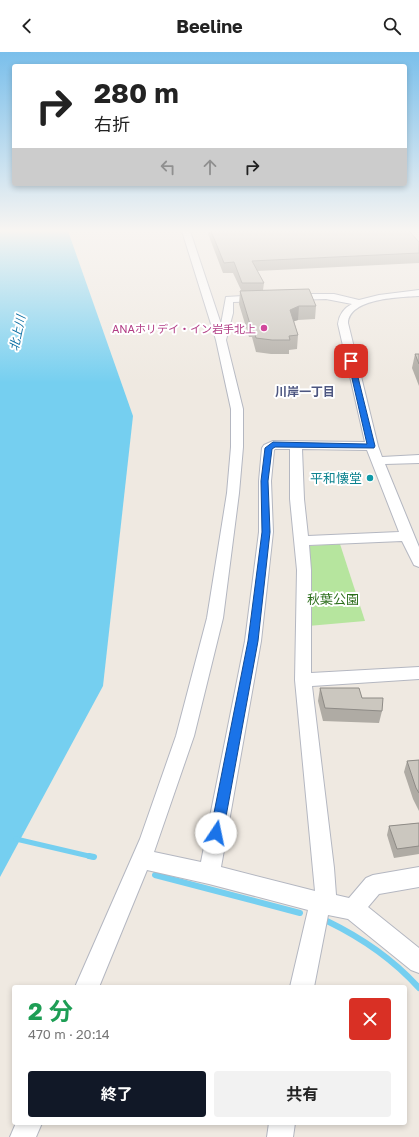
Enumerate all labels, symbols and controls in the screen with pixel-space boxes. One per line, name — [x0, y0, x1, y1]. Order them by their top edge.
icon: back — [16, 15, 38, 37]
text: Beeline — [176, 15, 243, 37]
icon: search — [381, 15, 403, 37]
text: 280 m — [94, 76, 179, 109]
icon: right — [28, 80, 80, 132]
text: 右折 — [94, 113, 130, 135]
icon: left — [157, 156, 179, 178]
icon: ahead — [199, 156, 221, 178]
icon: right — [241, 156, 263, 178]
water label: 北上川 — [6, 312, 28, 352]
place label: ANAホリデイ・イン岩手北上 — [112, 322, 256, 335]
marker: ANAホリデイ・イン岩手北上 — [259, 323, 269, 333]
pin — [334, 344, 368, 378]
icon: arrive — [340, 350, 362, 372]
district label: 川岸一丁目 — [275, 384, 335, 399]
place label: 平和懐堂 — [310, 470, 362, 486]
marker: 平和懐堂 — [365, 473, 375, 483]
park label: 秋葉公園 — [307, 591, 359, 607]
position arrow — [195, 812, 237, 854]
text: 2 分 — [28, 996, 73, 1025]
button: close — [349, 998, 391, 1040]
text: 470 m · 20:14 — [28, 1026, 110, 1042]
button: 終了 — [28, 1071, 206, 1117]
button: 共有 — [214, 1071, 391, 1117]

